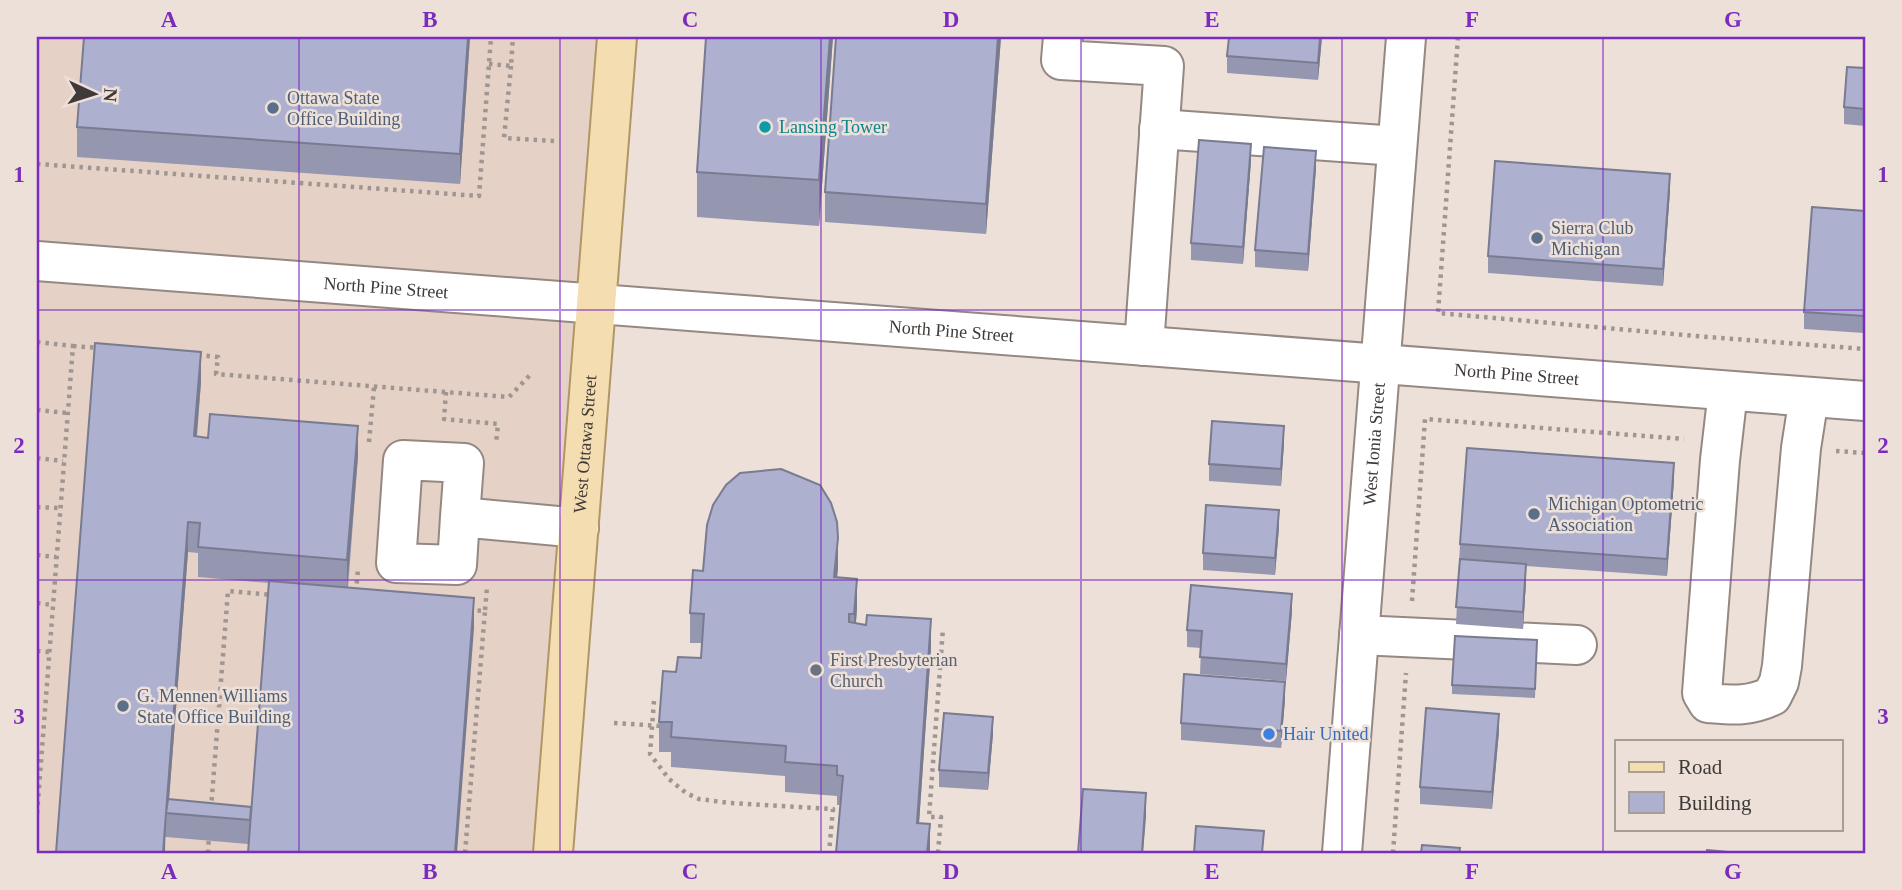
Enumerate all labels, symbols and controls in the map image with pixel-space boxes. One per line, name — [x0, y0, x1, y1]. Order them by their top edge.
text: A — [161, 7, 178, 32]
text: B — [422, 7, 438, 32]
text: C — [682, 7, 698, 32]
text: D — [943, 7, 959, 32]
text: E — [1204, 7, 1220, 32]
text: F — [1465, 7, 1479, 32]
text: G — [1724, 7, 1742, 32]
north arrow — [60, 60, 130, 130]
text: N — [99, 88, 121, 103]
place label: Ottawa State Office Building — [287, 88, 400, 129]
marker: Ottawa State Office Building — [265, 100, 281, 116]
place label: Lansing Tower — [779, 117, 887, 137]
marker: Lansing Tower — [757, 119, 773, 135]
text: 1 — [13, 162, 25, 187]
text: 1 — [1877, 162, 1889, 187]
place label: Sierra Club Michigan — [1551, 218, 1634, 259]
marker: Sierra Club Michigan — [1529, 230, 1545, 246]
street label: North Pine Street — [323, 273, 449, 302]
street label: North Pine Street — [888, 316, 1014, 346]
street label: North Pine Street — [1454, 360, 1580, 389]
street label: West Ottawa Street — [570, 374, 600, 514]
street label: West Ionia Street — [1359, 382, 1389, 507]
text: 2 — [13, 433, 25, 458]
text: 2 — [1877, 433, 1889, 458]
place label: Michigan Optometric Association — [1548, 494, 1703, 535]
marker: Michigan Optometric Association — [1526, 506, 1542, 522]
place label: First Presbyterian Church — [830, 650, 958, 691]
marker: First Presbyterian Church — [808, 662, 824, 678]
place label: G. Mennen Williams State Office Building — [137, 686, 291, 727]
marker: G. Mennen Williams State Office Building — [115, 698, 131, 714]
text: 3 — [13, 704, 25, 729]
text: 3 — [1877, 704, 1889, 729]
place label: Hair United — [1283, 724, 1368, 744]
marker: Hair United — [1261, 726, 1277, 742]
legend — [1615, 740, 1842, 830]
text: Road — [1678, 755, 1723, 779]
text: Building — [1678, 791, 1752, 815]
text: A — [161, 859, 178, 884]
text: B — [422, 859, 438, 884]
text: C — [682, 859, 698, 884]
text: D — [943, 859, 959, 884]
text: E — [1204, 859, 1220, 884]
text: F — [1465, 859, 1479, 884]
text: G — [1724, 859, 1742, 884]

